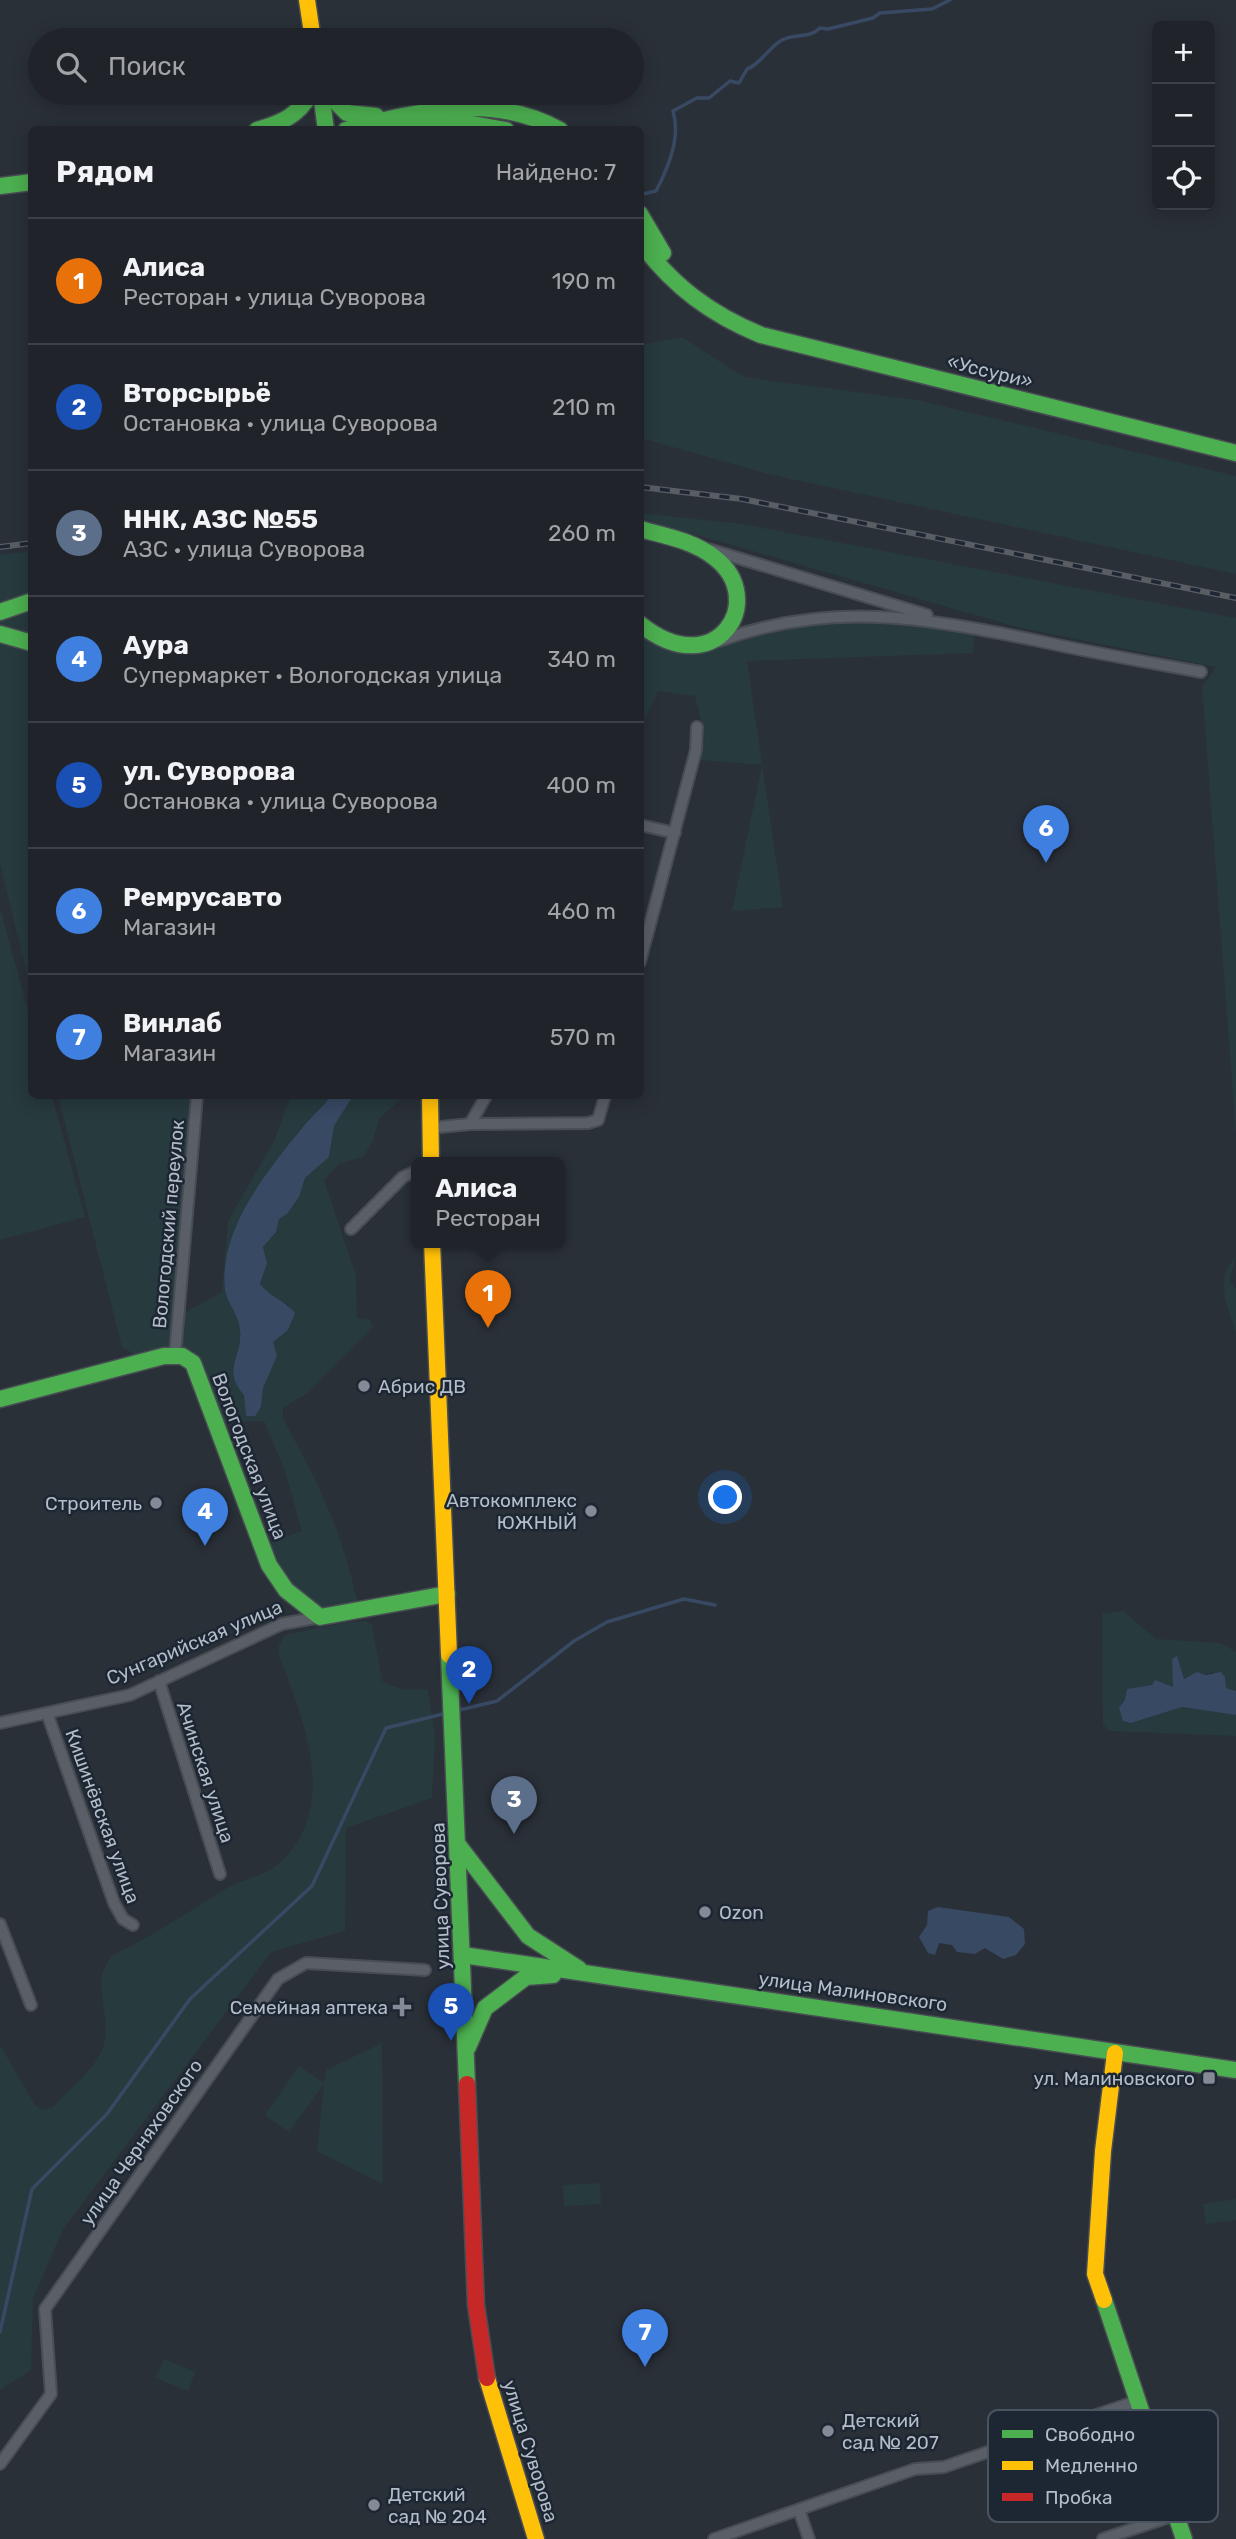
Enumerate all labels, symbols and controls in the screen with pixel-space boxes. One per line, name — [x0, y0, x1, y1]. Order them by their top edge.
map controls — [1152, 21, 1215, 210]
button: + — [1152, 21, 1215, 84]
search box — [28, 28, 644, 105]
icon: search — [52, 48, 90, 86]
text: Поиск — [108, 51, 186, 82]
button: − — [1152, 84, 1215, 147]
button: locate — [1152, 147, 1215, 210]
text: Рядом — [56, 154, 154, 190]
text: Найдено: 7 — [496, 158, 616, 186]
text: Алиса — [123, 252, 205, 283]
text: 1 — [73, 267, 85, 295]
text: 190 m — [552, 267, 616, 295]
text: Ресторан · улица Суворова — [123, 283, 426, 311]
street label: «Уссури» — [945, 350, 1035, 393]
text: Вторсырьё — [123, 378, 271, 409]
text: 2 — [72, 393, 86, 421]
text: 210 m — [552, 393, 616, 421]
text: Остановка · улица Суворова — [123, 409, 438, 437]
text: ННК, АЗС №55 — [123, 504, 318, 535]
text: 3 — [71, 519, 87, 547]
text: 260 m — [548, 519, 616, 547]
text: АЗС · улица Суворова — [123, 535, 365, 563]
text: Аура — [123, 630, 189, 661]
text: 4 — [71, 645, 87, 673]
text: 340 m — [547, 645, 616, 673]
text: Супермаркет · Вологодская улица — [123, 661, 502, 689]
text: ул. Суворова — [123, 756, 295, 787]
text: 5 — [72, 771, 86, 799]
text: 400 m — [546, 771, 616, 799]
text: Остановка · улица Суворова — [123, 787, 438, 815]
pin: 6 — [1023, 805, 1069, 863]
text: Ремрусавто — [123, 882, 282, 913]
text: 6 — [72, 897, 86, 925]
text: 460 m — [547, 897, 616, 925]
text: Магазин — [123, 913, 216, 941]
text: Винлаб — [123, 1008, 222, 1039]
text: 7 — [72, 1023, 86, 1051]
text: 570 m — [550, 1023, 616, 1051]
text: Магазин — [123, 1039, 216, 1067]
street label: Вологодский переулок — [148, 1119, 189, 1329]
popup — [411, 1157, 565, 1248]
text: Алиса — [435, 1173, 517, 1204]
text: Ресторан — [435, 1204, 541, 1232]
pin: 1 — [465, 1270, 511, 1328]
street label: Вологодская улица — [207, 1370, 292, 1543]
place label: Абрис ДВ — [378, 1375, 466, 1398]
marker: Абрис ДВ — [356, 1378, 372, 1394]
your location — [708, 1480, 742, 1514]
pin: 4 — [182, 1488, 228, 1546]
place label: Автокомплекс ЮЖНЫЙ — [446, 1489, 577, 1534]
place label: Строитель — [45, 1492, 142, 1515]
marker: Строитель — [148, 1495, 164, 1511]
marker: Автокомплекс ЮЖНЫЙ — [583, 1503, 599, 1519]
street label: Сунгарийская улица — [103, 1595, 285, 1690]
pin: 2 — [446, 1646, 492, 1704]
street label: Ачинская улица — [172, 1699, 239, 1846]
street label: Кишинёвская улица — [60, 1726, 145, 1907]
pin: 3 — [491, 1776, 537, 1834]
street label: улица Суворова — [426, 1822, 455, 1970]
place label: Ozon — [719, 1901, 764, 1924]
marker: Ozon — [697, 1904, 713, 1920]
street label: улица Малиновского — [757, 1967, 949, 2016]
pin: 5 — [428, 1983, 474, 2041]
place label: Семейная аптека — [230, 1996, 388, 2019]
marker: Семейная аптека — [394, 1999, 410, 2015]
street label: улица Черняховского — [75, 2055, 207, 2230]
place label: ул. Малиновского — [1033, 2067, 1195, 2090]
marker: ул. Малиновского — [1201, 2070, 1217, 2086]
pin: 7 — [622, 2309, 668, 2367]
street label: улица Суворова — [498, 2377, 563, 2525]
place label: Детский сад № 207 — [842, 2409, 939, 2454]
legend — [988, 2410, 1218, 2522]
marker: Детский сад № 207 — [820, 2423, 836, 2439]
text: Свободно — [1045, 2423, 1135, 2446]
text: Медленно — [1045, 2454, 1138, 2477]
place label: Детский сад № 204 — [388, 2483, 487, 2528]
text: Пробка — [1045, 2486, 1113, 2509]
marker: Детский сад № 204 — [366, 2497, 382, 2513]

